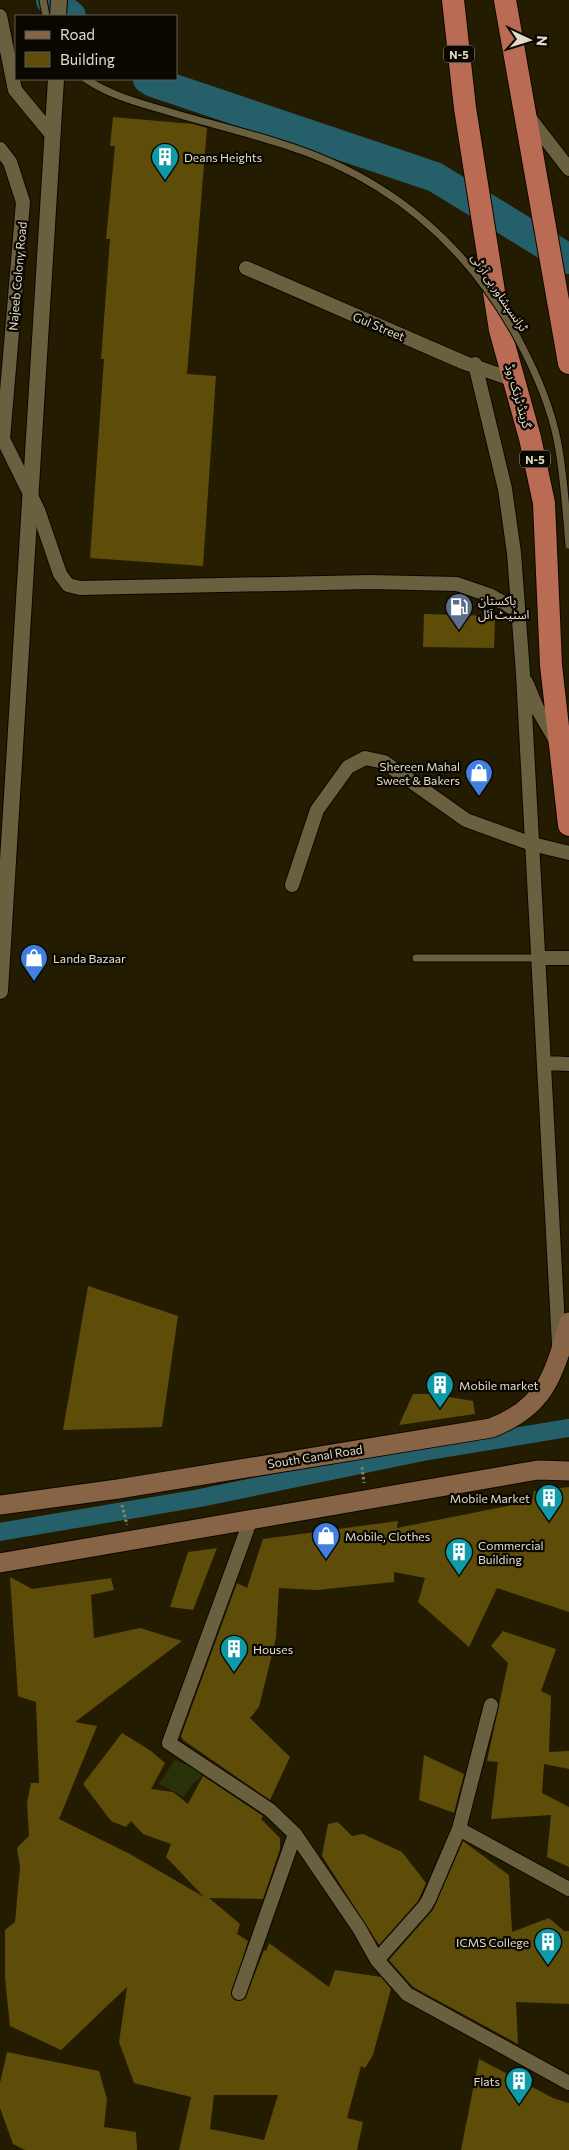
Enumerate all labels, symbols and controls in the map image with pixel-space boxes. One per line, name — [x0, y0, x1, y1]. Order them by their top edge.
legend — [15, 15, 178, 80]
north arrow — [504, 15, 554, 65]
text: Road — [60, 25, 95, 43]
text: N — [534, 35, 551, 47]
road number: N-5 — [444, 46, 474, 62]
text: Building — [60, 50, 115, 68]
building icon: Deans Heights — [150, 142, 180, 181]
place label: Deans Heights — [184, 150, 262, 164]
street label: Najeeb Colony Road — [5, 221, 29, 331]
street label: ٹرانسپشاور بی آر ٹی — [467, 250, 532, 335]
street label: Gul Street — [351, 309, 407, 343]
street label: گرینڈ ٹرنک روڈ — [502, 362, 535, 431]
road number: N-5 — [520, 450, 550, 468]
fuel station icon: پاکستان اسٹیٹ آئل — [444, 592, 474, 631]
place label: پاکستان اسٹیٹ آئل — [478, 593, 530, 622]
shop icon: Shereen Mahal Sweet & Bakers — [464, 758, 494, 797]
place label: Shereen Mahal Sweet & Bakers — [376, 759, 460, 787]
shop icon: Landa Bazaar — [19, 943, 49, 982]
place label: Landa Bazaar — [53, 951, 126, 965]
building icon: Mobile market — [425, 1370, 455, 1409]
place label: Mobile market — [459, 1378, 538, 1392]
street label: South Canal Road — [266, 1442, 364, 1470]
building icon: Mobile Market — [534, 1483, 564, 1522]
place label: Mobile Market — [450, 1491, 530, 1505]
shop icon: Mobile, Clothes — [311, 1521, 341, 1560]
place label: Mobile, Clothes — [345, 1529, 430, 1543]
building icon: Commercial Building — [444, 1537, 474, 1576]
place label: Commercial Building — [478, 1538, 544, 1566]
building icon: Houses — [219, 1634, 249, 1673]
place label: Houses — [253, 1642, 293, 1656]
building icon: ICMS College — [533, 1927, 563, 1966]
place label: ICMS College — [456, 1935, 529, 1949]
building icon: Flats — [504, 2066, 534, 2105]
place label: Flats — [473, 2074, 500, 2088]

